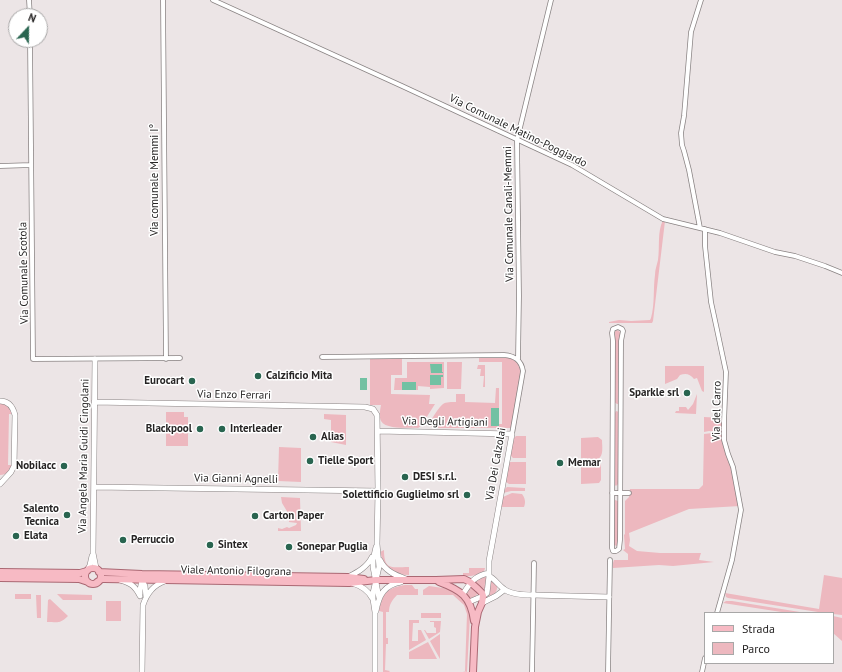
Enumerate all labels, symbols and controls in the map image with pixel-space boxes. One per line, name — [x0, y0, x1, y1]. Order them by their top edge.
north arrow — [8, 8, 48, 48]
text: N — [26, 10, 38, 26]
street label: Via Comunale Matino-Poggiardo — [447, 92, 589, 170]
street label: Via comunale Memmi I° — [148, 124, 162, 236]
street label: Via Comunale Canali-Memmi — [501, 146, 517, 282]
street label: Via Comunale Scotola — [17, 222, 31, 324]
place label: Calzificio Mita — [266, 369, 332, 383]
marker: Calzificio Mita — [253, 371, 263, 381]
place label: Eurocart — [144, 374, 184, 388]
marker: Eurocart — [187, 376, 197, 386]
street label: Via Angela Maria Guidi Cingolani — [76, 379, 92, 533]
street label: Via del Carro — [710, 381, 724, 441]
place label: Sparkle srl — [629, 386, 679, 400]
street label: Via Enzo Ferrari — [197, 388, 271, 402]
marker: Sparkle srl — [682, 388, 692, 398]
street label: Via Degli Artigiani — [402, 415, 488, 429]
place label: Blackpool — [146, 422, 192, 436]
place label: Interleader — [230, 422, 282, 436]
marker: Blackpool — [195, 424, 205, 434]
marker: Interleader — [217, 424, 227, 434]
street label: Via Dei Calzolai — [483, 427, 509, 501]
place label: Alias — [321, 430, 344, 444]
marker: Alias — [308, 432, 318, 442]
place label: Tielle Sport — [318, 454, 373, 468]
marker: Tielle Sport — [305, 456, 315, 466]
place label: Memar — [568, 456, 601, 470]
marker: Memar — [555, 458, 565, 468]
place label: Nobilacc — [16, 459, 56, 473]
marker: Nobilacc — [59, 461, 69, 471]
place label: DESI s.r.l. — [413, 470, 457, 484]
street label: Via Gianni Agnelli — [194, 472, 278, 486]
marker: DESI s.r.l. — [400, 472, 410, 482]
place label: Solettificio Guglielmo srl — [343, 488, 459, 502]
marker: Solettificio Guglielmo srl — [462, 490, 472, 500]
place label: Salento Tecnica — [23, 502, 59, 528]
place label: Carton Paper — [263, 509, 324, 523]
marker: Salento Tecnica — [62, 510, 72, 520]
marker: Carton Paper — [250, 511, 260, 521]
place label: Elata — [24, 529, 48, 543]
marker: Elata — [11, 531, 21, 541]
place label: Perruccio — [131, 533, 174, 547]
marker: Perruccio — [118, 535, 128, 545]
place label: Sintex — [218, 538, 248, 552]
marker: Sintex — [205, 540, 215, 550]
place label: Sonepar Puglia — [297, 540, 368, 554]
marker: Sonepar Puglia — [284, 542, 294, 552]
street label: Viale Antonio Filograna — [181, 563, 291, 579]
legend — [704, 612, 834, 664]
text: Strada — [742, 621, 775, 636]
text: Parco — [742, 641, 770, 656]

